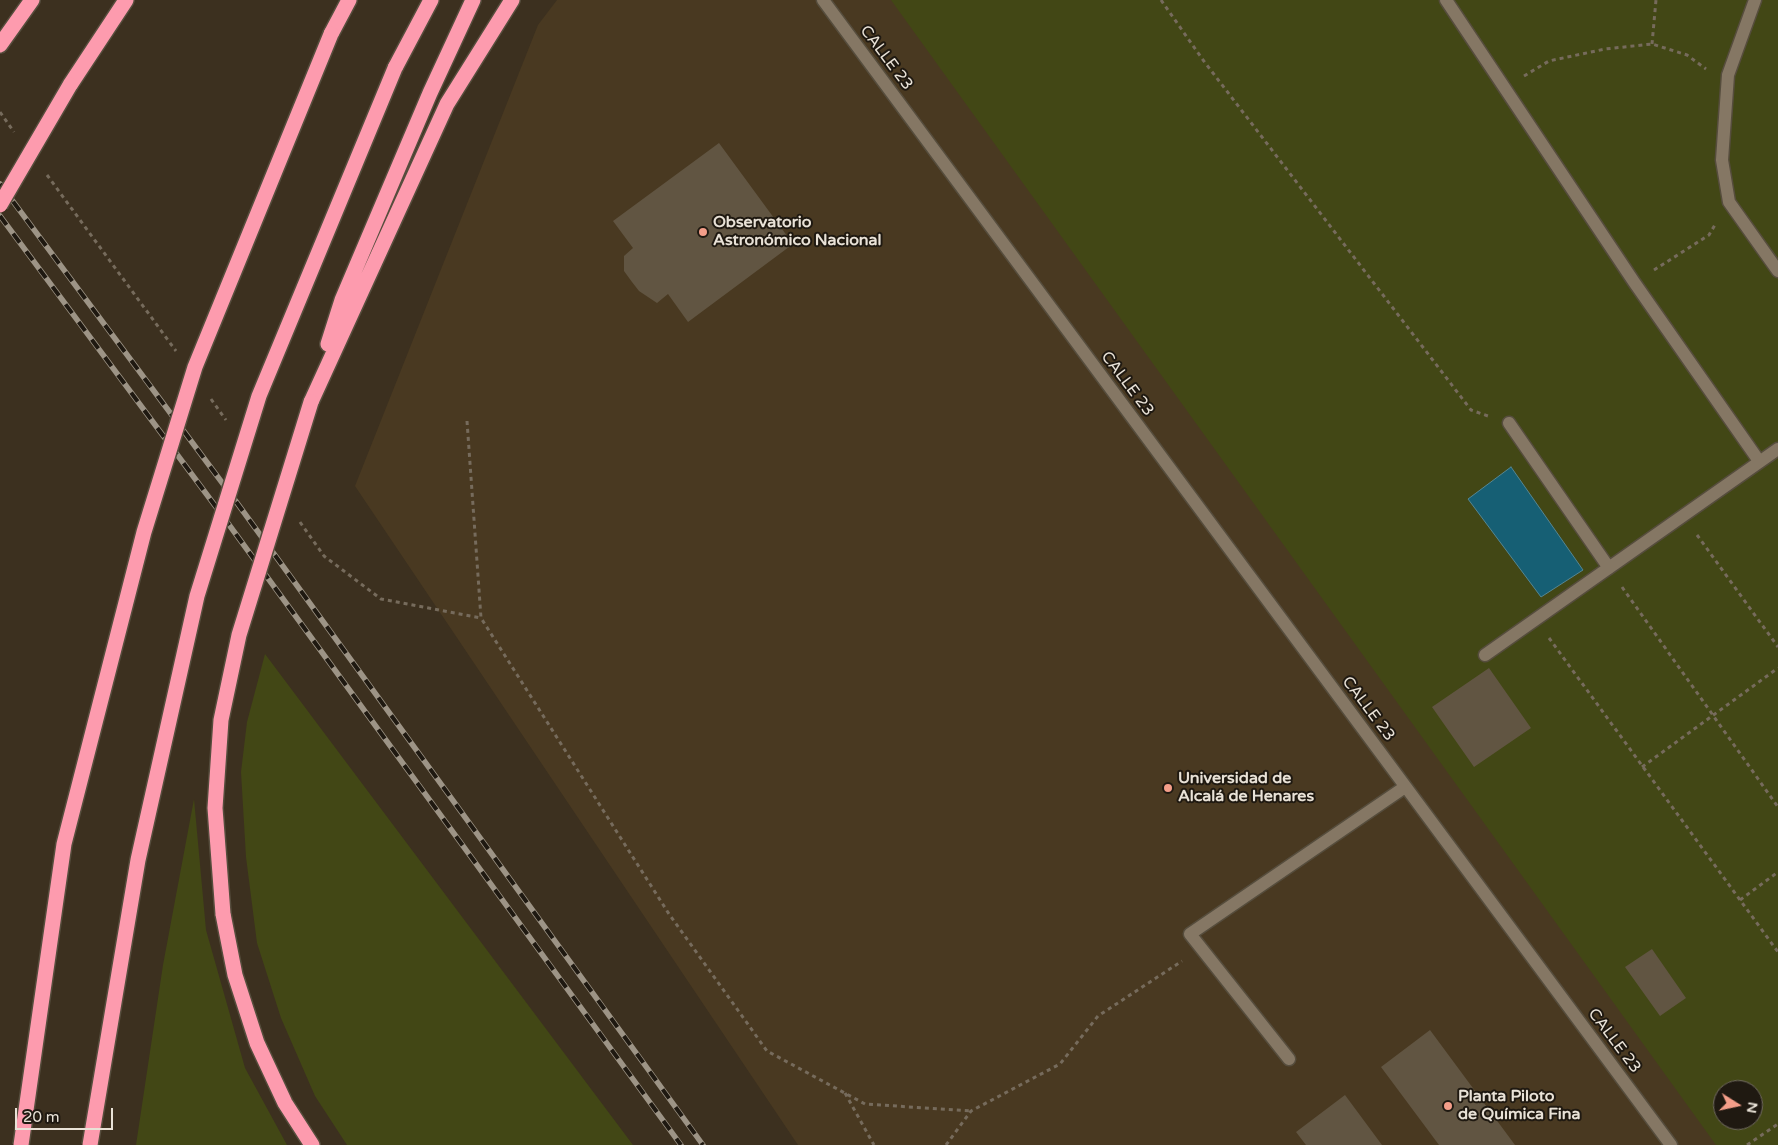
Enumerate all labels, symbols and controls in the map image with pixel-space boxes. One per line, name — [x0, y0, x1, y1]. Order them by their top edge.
street label: CALLE 23 — [855, 22, 917, 94]
place label: Observatorio Astronómico Nacional — [713, 213, 882, 251]
marker: Observatorio Astronómico Nacional — [697, 226, 709, 238]
street label: CALLE 23 — [1096, 348, 1158, 420]
street label: CALLE 23 — [1337, 673, 1399, 745]
place label: Universidad de Alcalá de Henares — [1178, 769, 1314, 807]
marker: Universidad de Alcalá de Henares — [1162, 782, 1174, 794]
street label: CALLE 23 — [1583, 1005, 1645, 1077]
north arrow — [1713, 1080, 1763, 1130]
place label: Planta Piloto de Química Fina — [1458, 1087, 1581, 1125]
scale bar — [18, 1098, 115, 1130]
marker: Planta Piloto de Química Fina — [1442, 1100, 1454, 1112]
text: N — [1743, 1101, 1762, 1115]
text: 20 m — [23, 1108, 60, 1126]

